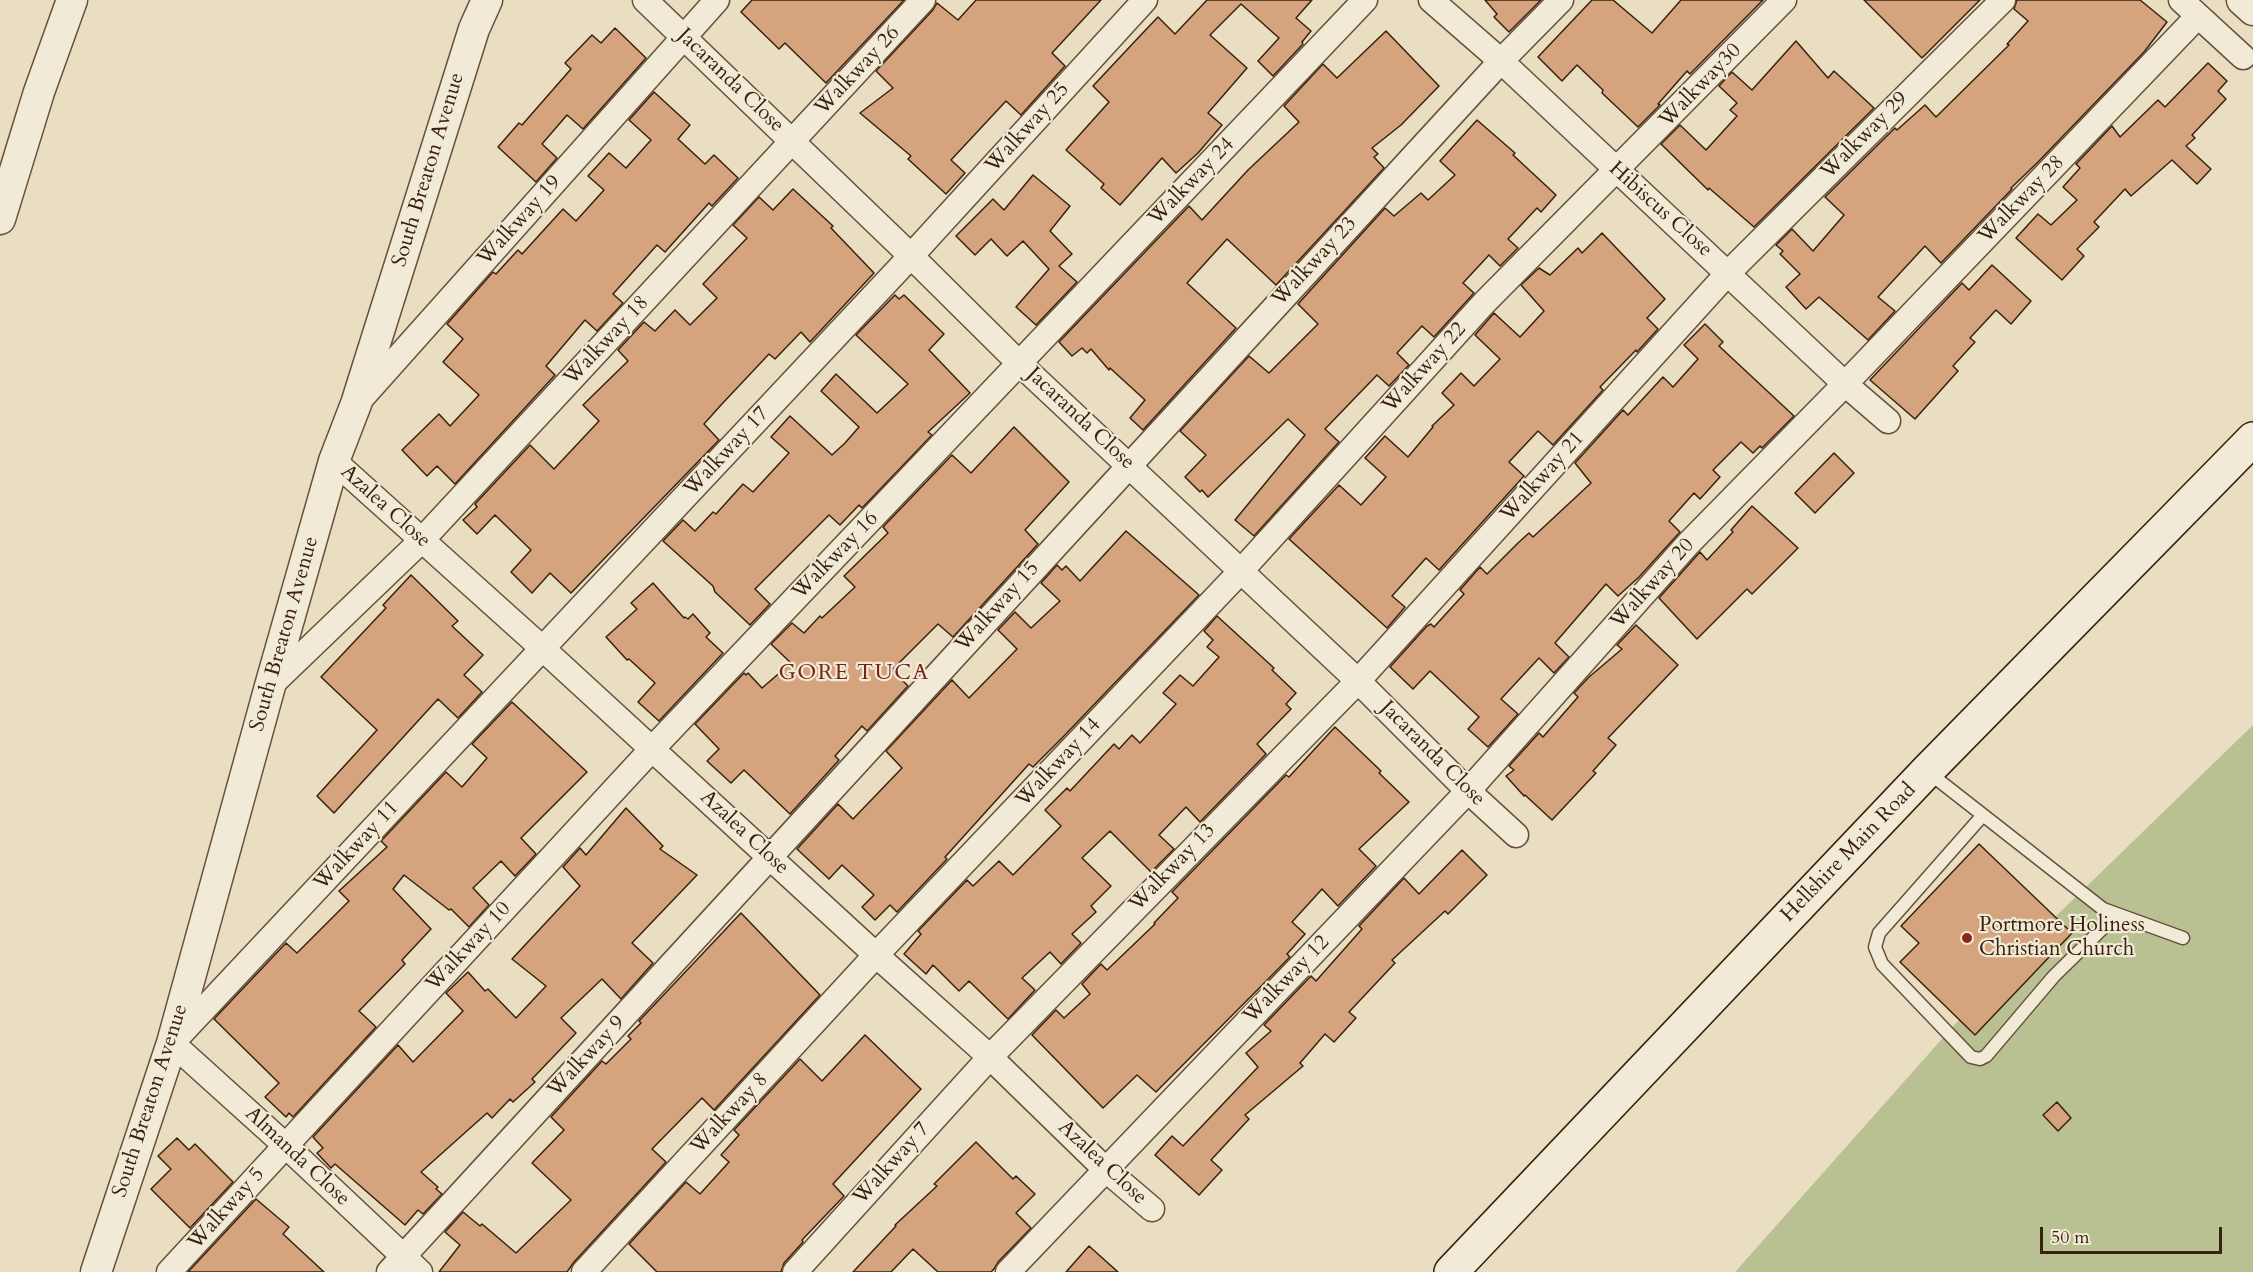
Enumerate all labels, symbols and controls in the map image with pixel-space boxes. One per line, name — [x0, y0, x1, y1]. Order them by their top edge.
street label: Walkway 26 — [810, 21, 906, 121]
street label: Jacaranda Close — [671, 24, 789, 138]
street label: Walkway30 — [1655, 39, 1747, 133]
street label: South Breaton Avenue — [388, 70, 470, 270]
street label: Walkway 25 — [981, 78, 1075, 178]
street label: Walkway 29 — [1816, 87, 1914, 185]
street label: Walkway 24 — [1144, 133, 1240, 231]
street label: Walkway 28 — [1974, 151, 2070, 249]
street label: Hibiscus Close — [1603, 157, 1717, 263]
street label: Walkway 19 — [473, 171, 567, 271]
street label: Walkway 23 — [1267, 212, 1363, 312]
street label: Walkway 18 — [559, 291, 655, 391]
street label: Walkway 22 — [1378, 318, 1472, 418]
street label: Jacaranda Close — [1021, 362, 1139, 476]
street label: Walkway 17 — [679, 402, 775, 502]
street label: Walkway 21 — [1496, 427, 1590, 527]
street label: Azalea Close — [335, 460, 435, 554]
street label: Walkway 16 — [788, 507, 884, 605]
street label: South Breaton Avenue — [245, 534, 325, 734]
street label: Walkway 20 — [1606, 534, 1700, 634]
street label: Walkway 15 — [951, 557, 1045, 657]
district label: GORE TUCA — [778, 661, 930, 687]
street label: Jacaranda Close — [1374, 696, 1490, 812]
street label: Walkway 14 — [1011, 713, 1107, 813]
street label: Hellshire Main Road — [1776, 778, 1922, 928]
street label: Azalea Close — [694, 785, 794, 881]
street label: Walkway 11 — [309, 796, 405, 896]
street label: Walkway 13 — [1125, 819, 1221, 917]
street label: Walkway 10 — [421, 897, 517, 997]
place label: Portmore Holiness Christian Church — [1979, 913, 2145, 963]
street label: Walkway 12 — [1239, 931, 1335, 1029]
marker: Portmore Holiness Christian Church — [1960, 931, 1974, 945]
street label: South Breaton Avenue — [108, 1001, 194, 1201]
street label: Walkway 9 — [543, 1011, 631, 1103]
street label: Walkway 8 — [686, 1068, 774, 1160]
street label: Almanda Close — [239, 1102, 355, 1212]
street label: Azalea Close — [1052, 1115, 1152, 1211]
street label: Walkway 7 — [848, 1118, 936, 1210]
street label: Walkway 5 — [183, 1163, 271, 1255]
scale bar — [2043, 1215, 2224, 1253]
text: 50 m — [2051, 1225, 2090, 1250]

